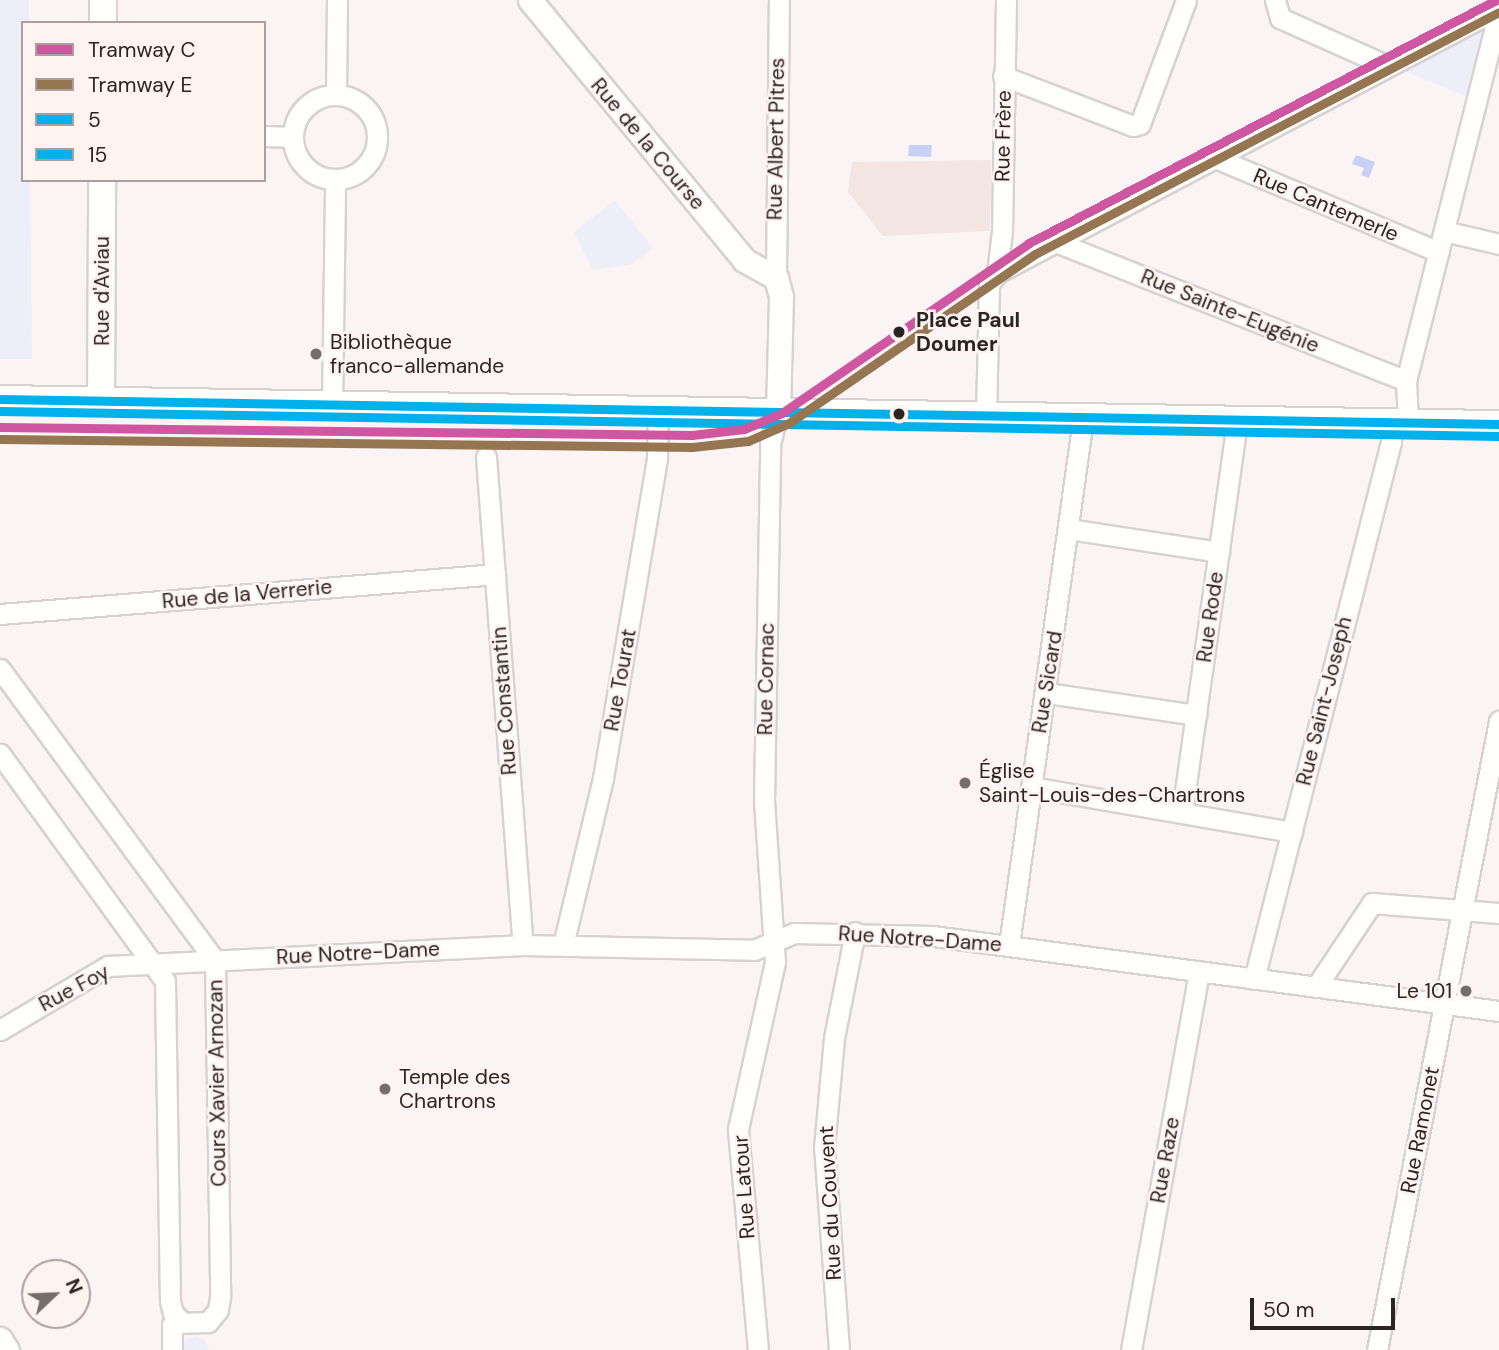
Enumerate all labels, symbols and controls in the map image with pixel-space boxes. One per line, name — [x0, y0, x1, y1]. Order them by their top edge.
legend — [21, 21, 266, 182]
text: Tramway C — [88, 36, 196, 64]
street label: Rue Albert Pitres — [762, 57, 790, 221]
text: Tramway E — [88, 71, 192, 99]
street label: Rue de la Course — [586, 73, 710, 215]
street label: Rue Frère — [990, 90, 1016, 182]
text: 5 — [88, 106, 101, 134]
text: 15 — [88, 141, 107, 169]
street label: Rue Cantemerle — [1250, 163, 1402, 247]
street label: Rue d'Aviau — [89, 236, 115, 346]
street label: Rue Sainte-Eugénie — [1137, 264, 1323, 358]
place label: Place Paul Doumer — [916, 307, 1020, 357]
marker: Place Paul Doumer — [888, 321, 910, 343]
place label: Bibliothèque franco-allemande — [330, 329, 504, 379]
marker: Bibliothèque franco-allemande — [308, 346, 324, 362]
unlabelled marker — [892, 407, 906, 421]
street label: Rue Rode — [1191, 570, 1229, 664]
street label: Rue de la Verrerie — [161, 574, 333, 614]
street label: Rue Saint-Joseph — [1291, 614, 1357, 788]
street label: Rue Cornac — [752, 622, 780, 736]
street label: Rue Constantin — [486, 626, 522, 776]
street label: Rue Tourat — [599, 627, 641, 733]
street label: Rue Sicard — [1026, 629, 1068, 735]
place label: Église Saint-Louis-des-Chartrons — [979, 758, 1245, 808]
marker: Église Saint-Louis-des-Chartrons — [957, 775, 973, 791]
street label: Rue Notre-Dame — [837, 921, 1003, 957]
street label: Rue Notre-Dame — [275, 936, 441, 970]
street label: Rue Foy — [34, 959, 114, 1017]
place label: Le 101 — [1396, 978, 1452, 1004]
street label: Cours Xavier Arnozan — [203, 979, 231, 1187]
marker: Le 101 — [1458, 983, 1474, 999]
place label: Temple des Chartrons — [399, 1064, 511, 1114]
street label: Rue Ramonet — [1395, 1064, 1445, 1196]
marker: Temple des Chartrons — [377, 1081, 393, 1097]
street label: Rue Raze — [1145, 1115, 1185, 1205]
street label: Rue du Couvent — [813, 1125, 847, 1281]
street label: Rue Latour — [728, 1134, 760, 1240]
north arrow — [21, 1259, 91, 1329]
text: N — [60, 1275, 88, 1298]
scale bar — [1254, 1284, 1399, 1328]
text: 50 m — [1263, 1296, 1314, 1324]

